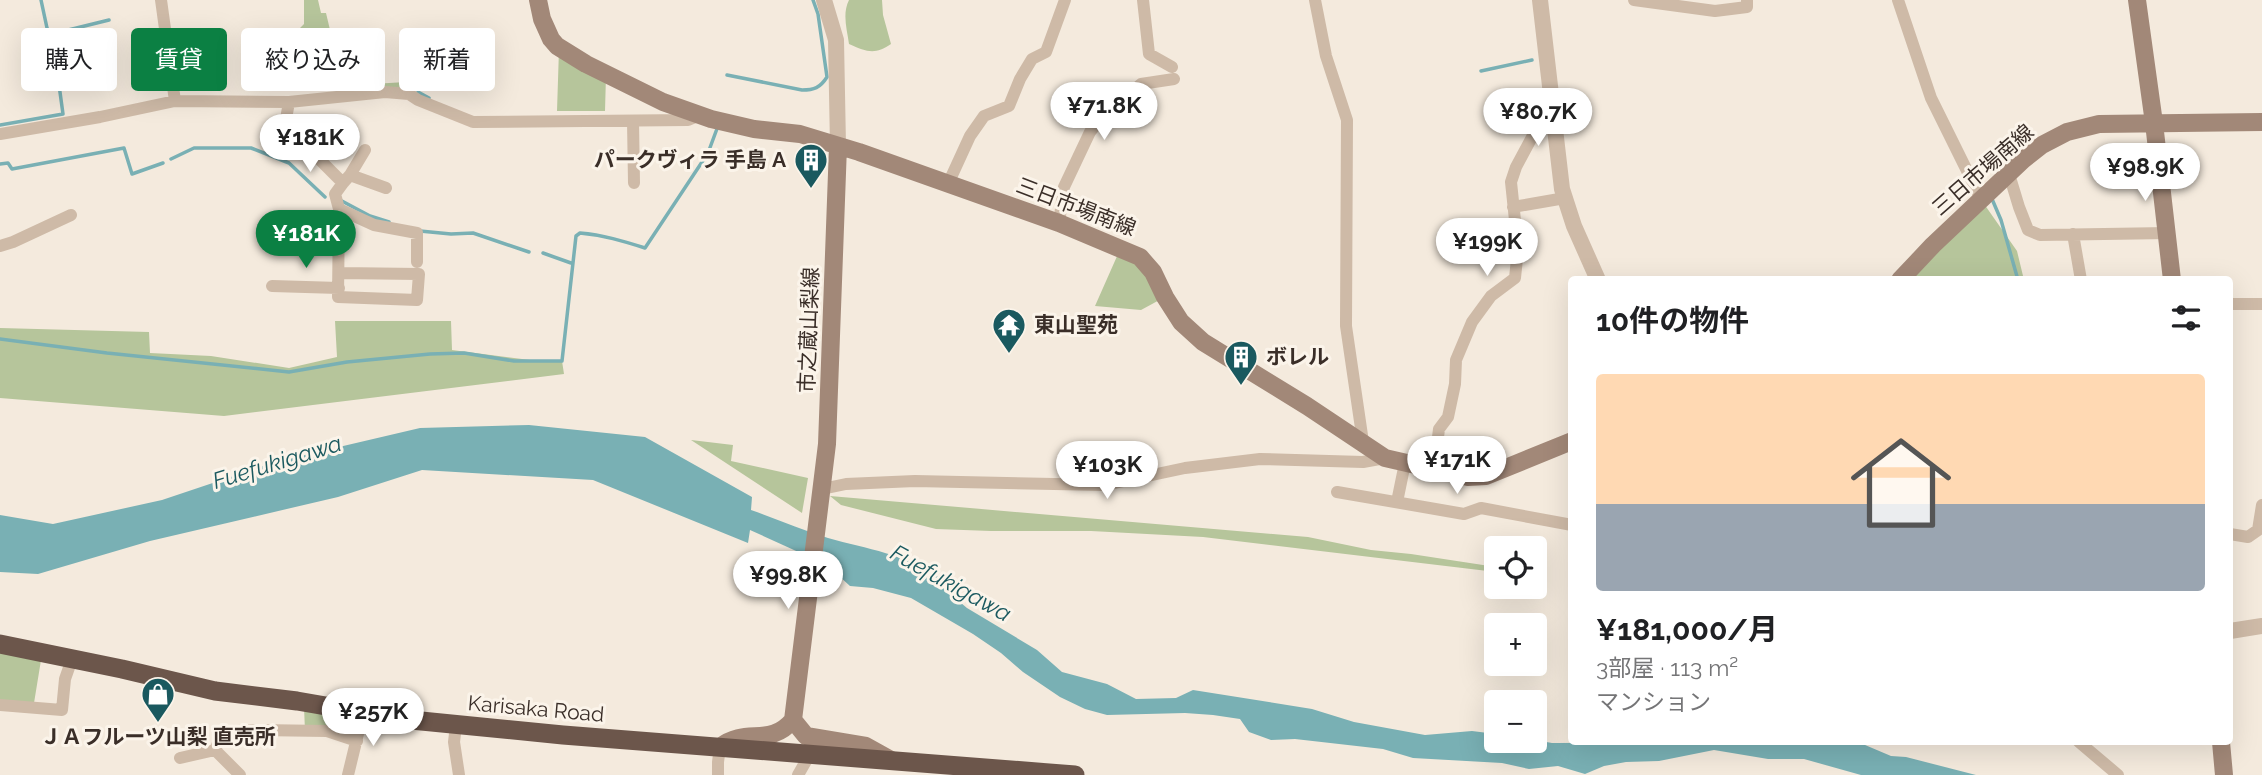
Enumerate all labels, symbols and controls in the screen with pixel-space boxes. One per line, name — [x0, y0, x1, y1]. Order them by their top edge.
chip: 購入 — [21, 28, 117, 91]
chip: 賃貸 — [131, 28, 227, 91]
chip: 絞り込み — [241, 28, 385, 91]
chip: 新着 — [399, 28, 495, 91]
pin: ¥71.8K — [1047, 82, 1161, 142]
pin: ¥80.7K — [1481, 88, 1595, 148]
text: ¥71.8K — [1066, 91, 1142, 118]
text: ¥80.7K — [1499, 97, 1577, 124]
pin: ¥181K — [261, 114, 359, 174]
street label: 三日市場南線 — [1927, 119, 2038, 220]
text: ¥181K — [276, 123, 344, 150]
building icon: パークヴィラ 手島 A — [792, 141, 830, 190]
pin: ¥98.9K — [2088, 144, 2202, 203]
place label: パークヴィラ 手島 A — [594, 147, 787, 172]
text: ¥98.9K — [2106, 152, 2184, 179]
street label: 三日市場南線 — [1013, 172, 1139, 241]
pin: ¥181K — [257, 210, 355, 270]
pin: ¥199K — [1438, 218, 1536, 278]
text: ¥181K — [272, 219, 340, 246]
text: ¥199K — [1452, 227, 1522, 254]
street label: 市之蔵山梨線 — [794, 267, 823, 393]
icon: filters — [2167, 299, 2205, 337]
text: 10件の物件 — [1596, 303, 1749, 338]
temple icon: 東山聖苑 — [990, 306, 1028, 355]
place label: 東山聖苑 — [1034, 312, 1118, 337]
building icon: ボレル — [1222, 338, 1260, 387]
place label: ボレル — [1266, 344, 1329, 369]
icon: home — [1838, 420, 1964, 546]
water label: Fuefukigawa — [209, 429, 345, 494]
pin: ¥171K — [1408, 436, 1506, 496]
pin: ¥103K — [1058, 442, 1156, 501]
text: ¥171K — [1423, 445, 1491, 472]
text: ¥103K — [1072, 450, 1142, 477]
map controls — [1484, 536, 1547, 753]
button: locate — [1484, 536, 1547, 599]
water label: Fuefukigawa — [886, 538, 1016, 627]
pin: ¥99.8K — [731, 552, 845, 611]
text: ¥99.8K — [749, 560, 827, 587]
text: ¥181,000/月 — [1596, 612, 1778, 647]
button: + — [1484, 613, 1547, 676]
text: 3部屋 · 113 m² — [1596, 654, 1738, 681]
shop icon: ＪＡフルーツ山梨 直売所 — [139, 675, 177, 724]
pin: ¥257K — [324, 688, 422, 748]
text: マンション — [1596, 688, 1711, 715]
street label: Karisaka Road — [467, 690, 605, 727]
button: − — [1484, 690, 1547, 753]
text: ¥257K — [338, 697, 408, 724]
place label: ＪＡフルーツ山梨 直売所 — [40, 724, 276, 749]

